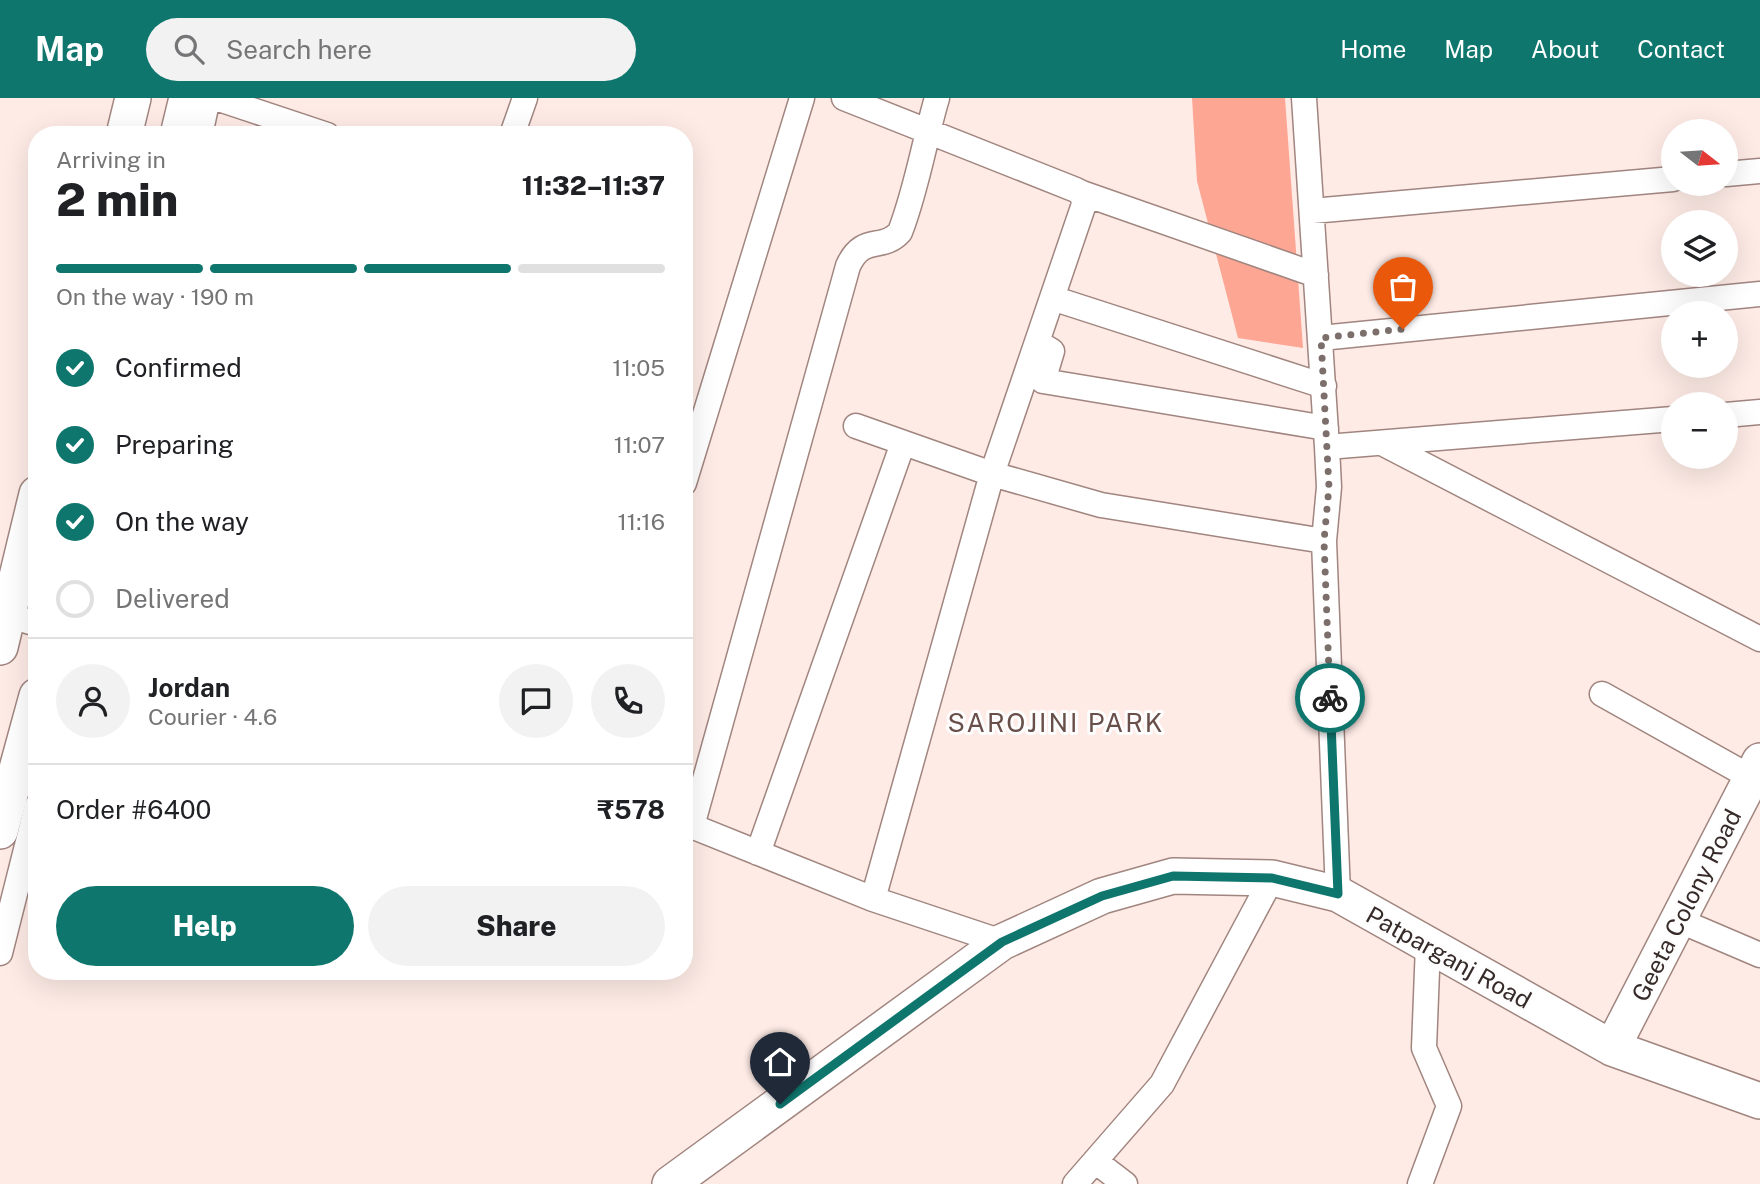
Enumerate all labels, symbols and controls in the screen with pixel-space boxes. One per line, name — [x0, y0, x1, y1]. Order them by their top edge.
search box — [146, 18, 636, 81]
text: Map — [35, 30, 104, 68]
icon: search — [170, 30, 208, 68]
text: Search here — [226, 34, 372, 65]
text: Home — [1340, 35, 1406, 63]
text: Map — [1444, 35, 1493, 63]
text: About — [1531, 35, 1599, 63]
text: Contact — [1637, 35, 1725, 63]
north arrow — [1661, 119, 1738, 196]
map controls — [1661, 119, 1738, 469]
text: Arriving in — [56, 146, 166, 173]
text: 11:32–11:37 — [522, 170, 665, 201]
text: 2 min — [56, 172, 178, 226]
button: layers — [1661, 210, 1738, 287]
pin — [1373, 257, 1433, 329]
icon: bag — [1384, 268, 1422, 306]
text: On the way · 190 m — [56, 283, 254, 310]
button: + — [1661, 301, 1738, 378]
icon: check — [56, 349, 94, 387]
text: Confirmed — [115, 352, 242, 383]
text: 11:05 — [612, 354, 665, 381]
button: − — [1661, 392, 1738, 469]
icon: check — [56, 426, 94, 464]
text: Preparing — [115, 429, 234, 460]
text: 11:07 — [614, 431, 665, 458]
icon: check — [56, 503, 94, 541]
text: On the way — [115, 506, 249, 537]
text: 11:16 — [617, 508, 665, 535]
text: Delivered — [115, 583, 230, 614]
courier — [1295, 663, 1365, 733]
button: person — [56, 664, 130, 738]
button: chat — [499, 664, 573, 738]
button: phone — [591, 664, 665, 738]
text: Jordan — [148, 672, 230, 703]
icon: bike — [1311, 679, 1349, 717]
text: Courier · 4.6 — [148, 703, 277, 730]
district label: SAROJINI PARK — [947, 707, 1165, 738]
text: Order #6400 — [56, 794, 211, 825]
text: ₹578 — [597, 794, 665, 825]
street label: Geeta Colony Road — [1625, 804, 1747, 1006]
button: Help — [56, 886, 354, 966]
button: Share — [368, 886, 665, 966]
street label: Patparganj Road — [1362, 900, 1536, 1014]
pin — [750, 1032, 810, 1104]
icon: home — [761, 1043, 799, 1081]

